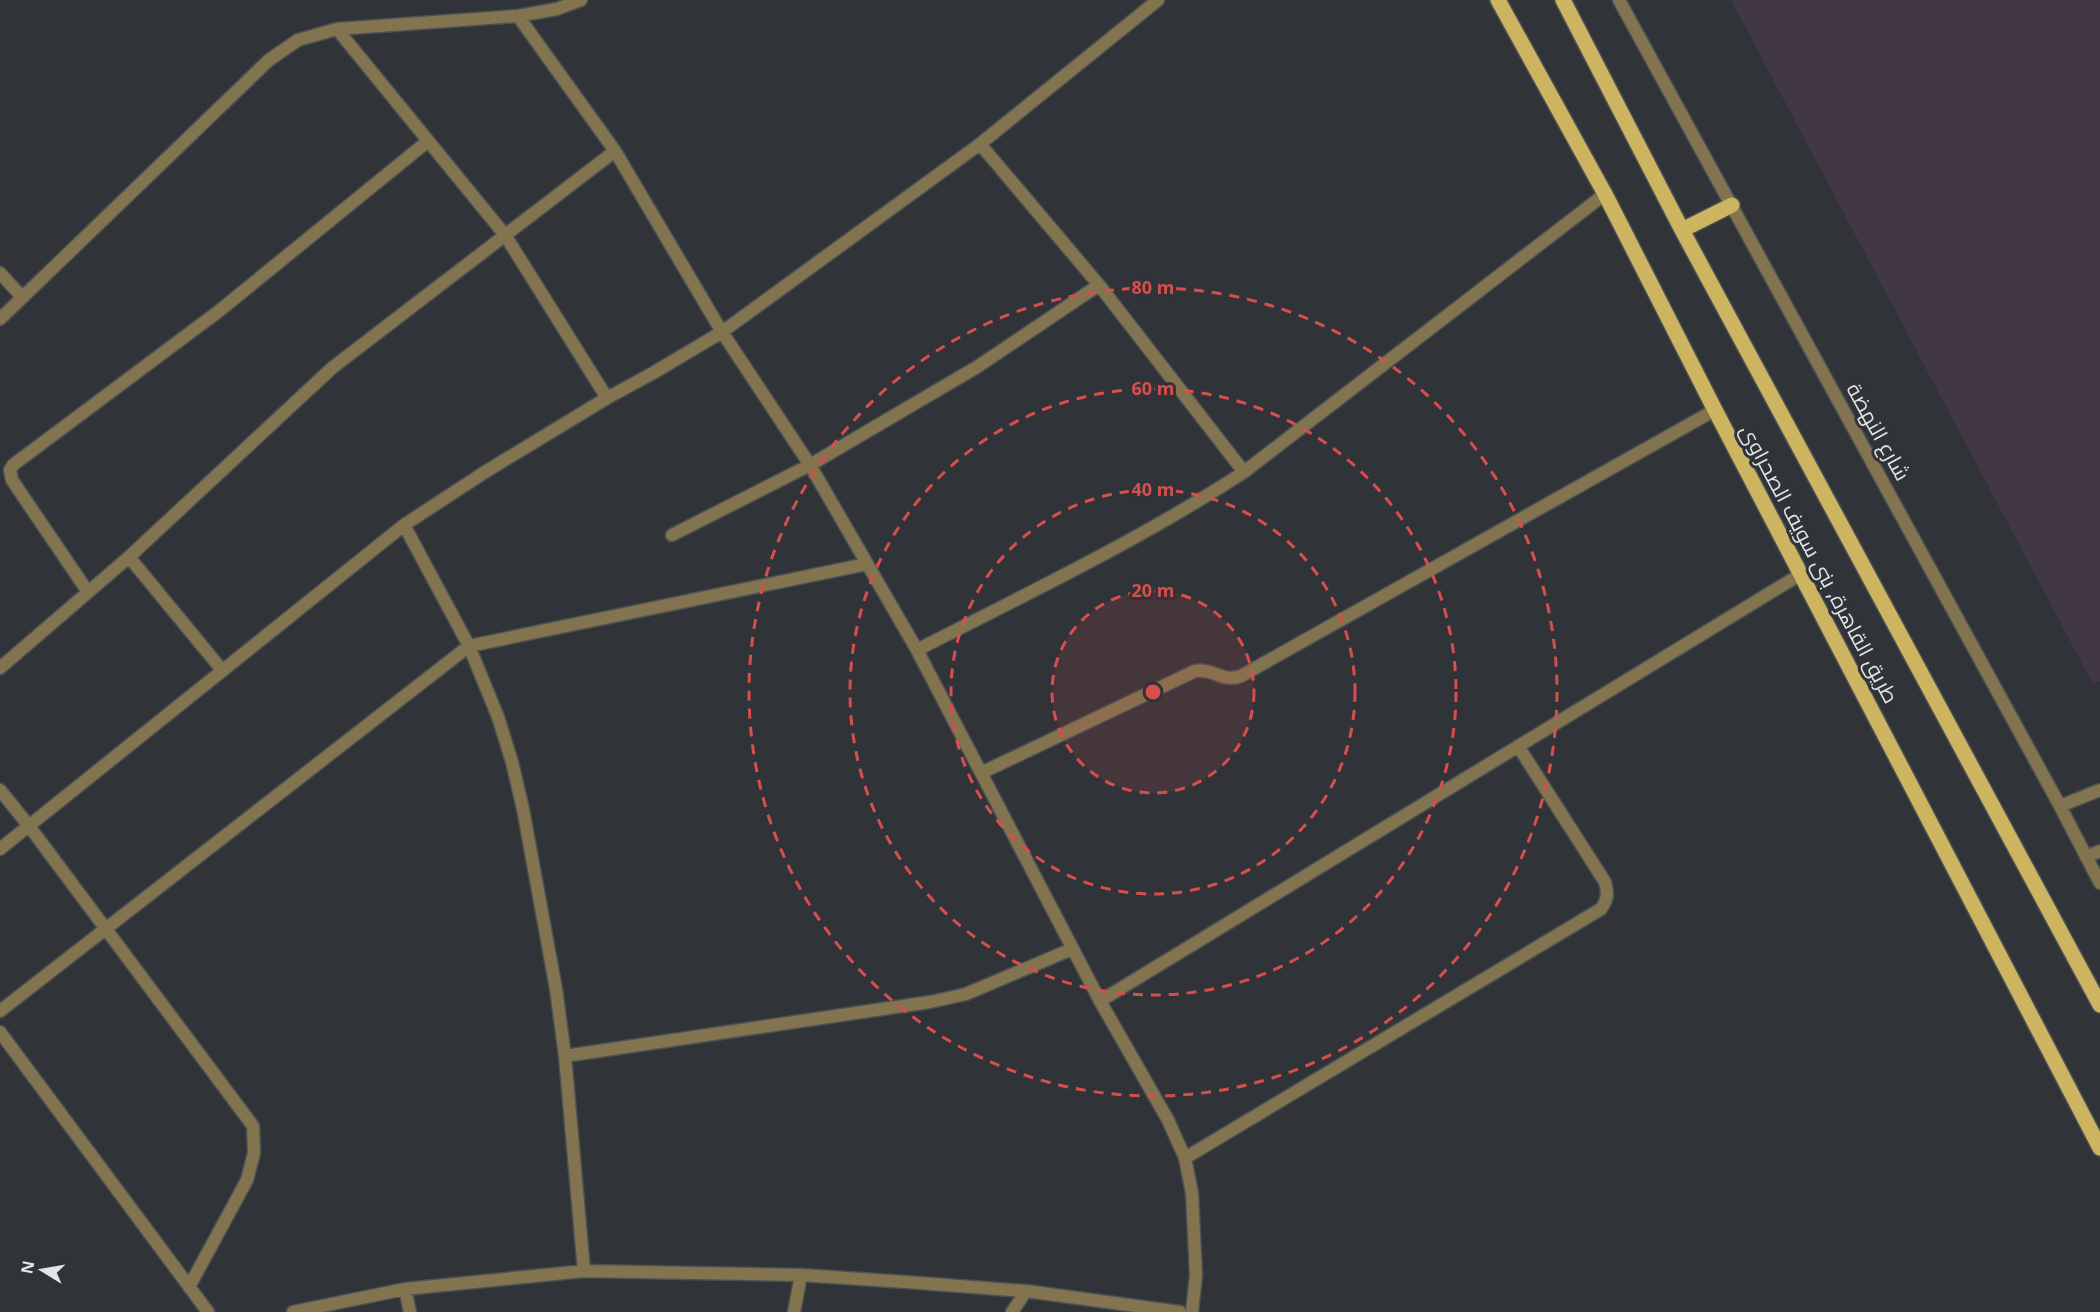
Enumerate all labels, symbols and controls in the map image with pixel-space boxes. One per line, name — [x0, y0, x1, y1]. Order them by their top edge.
text: 80 m — [1132, 275, 1174, 299]
text: 60 m — [1132, 376, 1174, 400]
street label: شارع النهضة — [1840, 378, 1917, 486]
street label: طريق القاهرة, بنى سويف الصحراوى — [1734, 419, 1906, 708]
text: 40 m — [1132, 477, 1174, 501]
text: 20 m — [1132, 578, 1174, 602]
centre of rings — [1143, 682, 1163, 702]
north arrow — [12, 1240, 72, 1300]
text: N — [15, 1259, 39, 1276]

